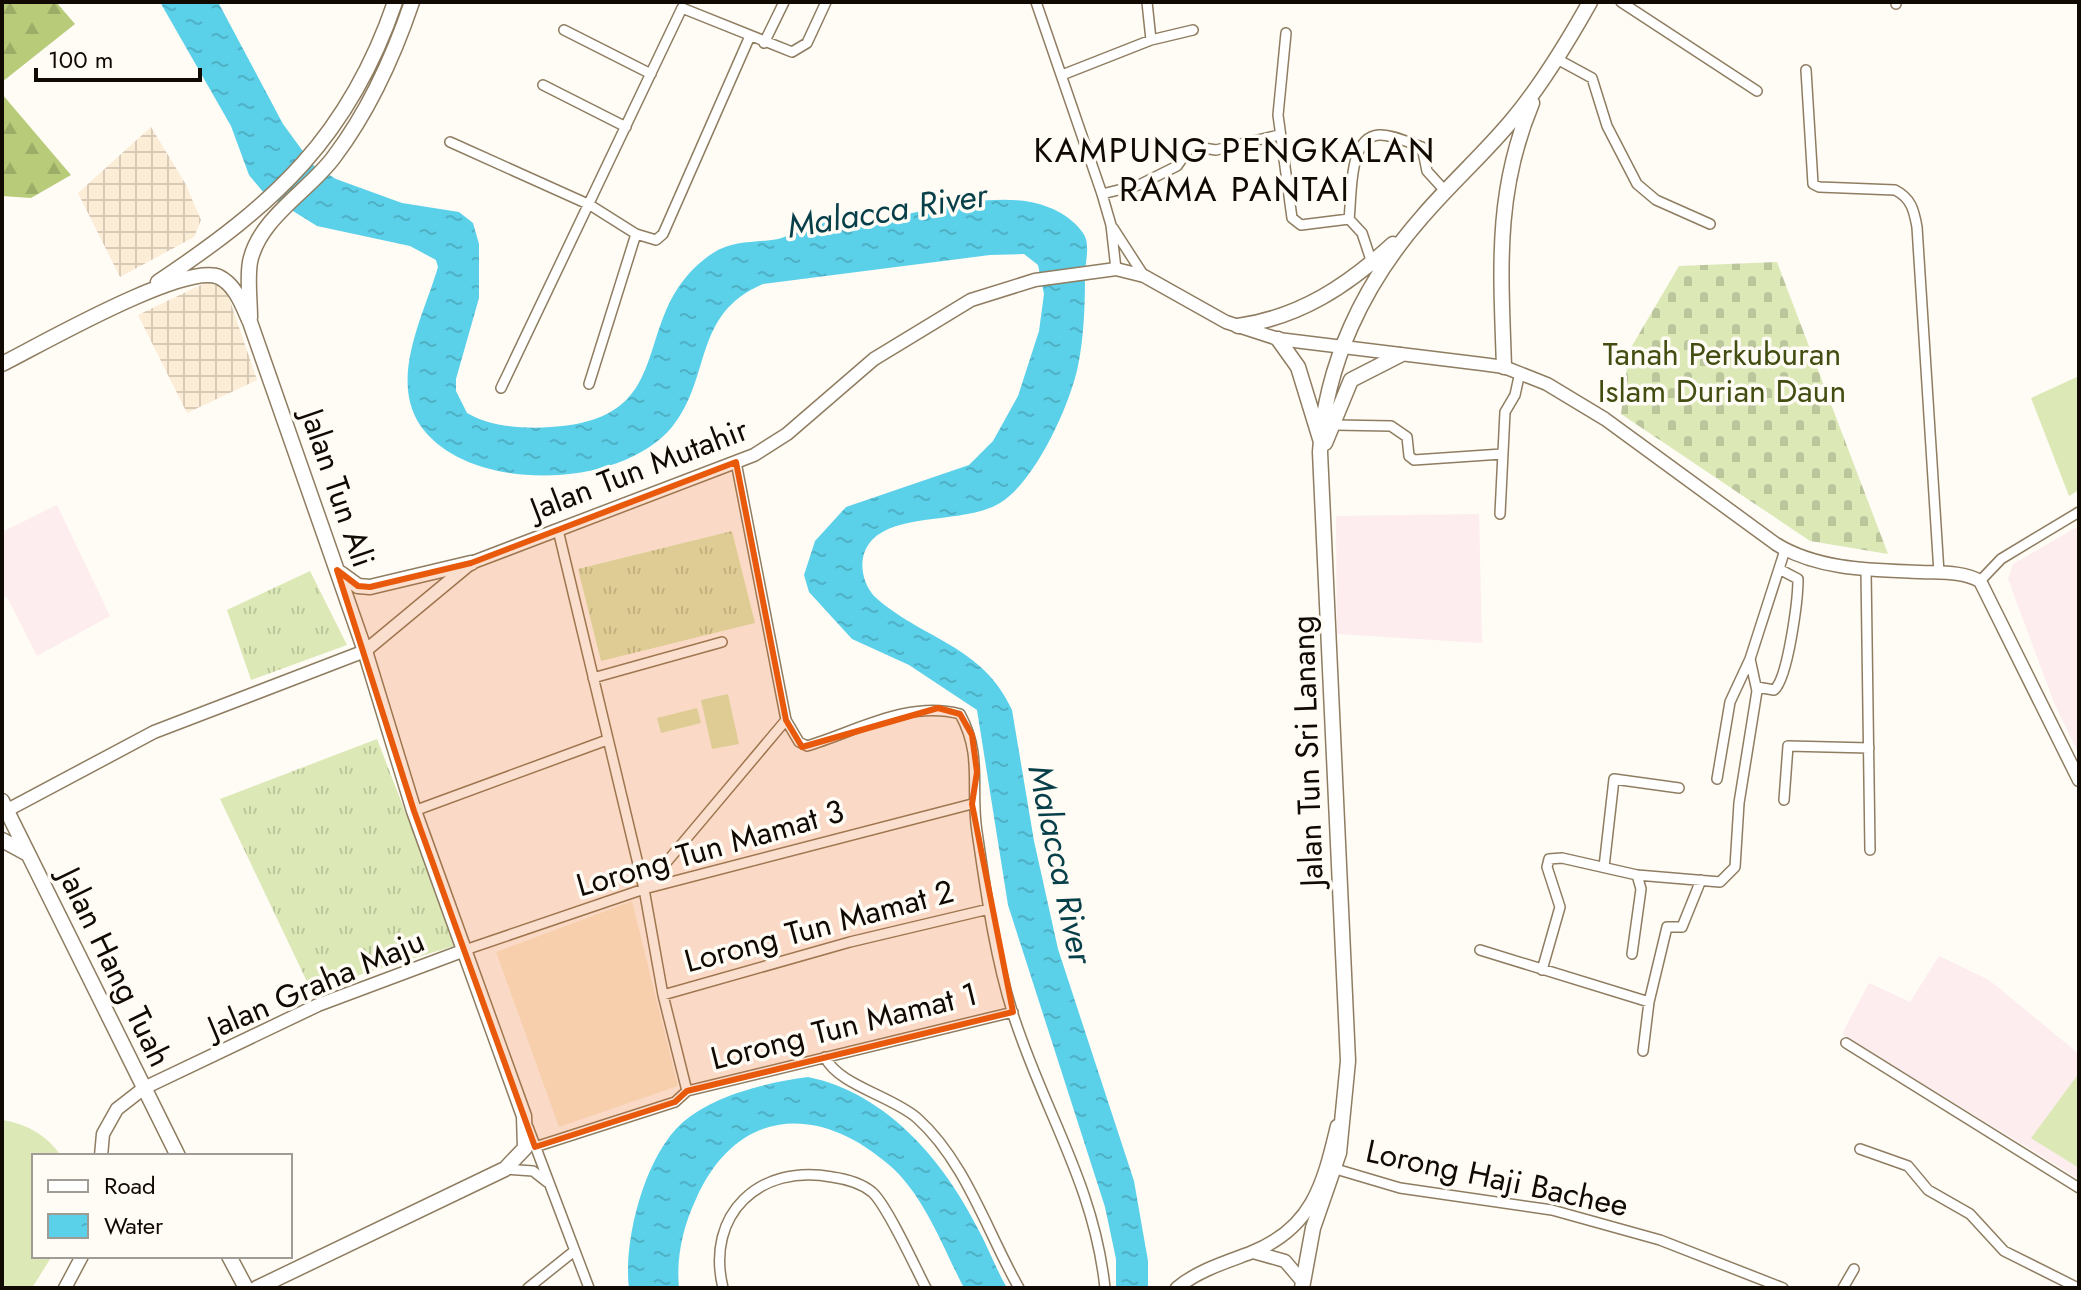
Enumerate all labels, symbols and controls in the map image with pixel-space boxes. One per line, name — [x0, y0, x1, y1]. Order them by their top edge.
scale bar — [36, 32, 200, 82]
text: 100 m — [48, 42, 114, 77]
district label: KAMPUNG PENGKALAN RAMA PANTAI — [1034, 126, 1436, 214]
water label: Malacca River — [784, 170, 992, 250]
park label: Tanah Perkuburan Islam Durian Daun — [1598, 331, 1846, 414]
street label: Jalan Tun Ali — [288, 399, 387, 573]
street label: Jalan Tun Mutahir — [520, 406, 754, 533]
street label: Jalan Tun Sri Lanang — [1279, 615, 1335, 891]
water label: Malacca River — [1016, 760, 1106, 970]
street label: Lorong Tun Mamat 3 — [571, 788, 849, 908]
street label: Jalan Hang Tuah — [45, 856, 183, 1074]
street label: Lorong Tun Mamat 2 — [679, 868, 959, 984]
street label: Jalan Graha Maju — [197, 918, 431, 1052]
street label: Lorong Tun Mamat 1 — [706, 971, 982, 1081]
street label: Lorong Haji Bachee — [1362, 1128, 1632, 1228]
legend — [32, 1154, 292, 1258]
text: Road — [104, 1168, 156, 1203]
text: Water — [104, 1208, 164, 1243]

